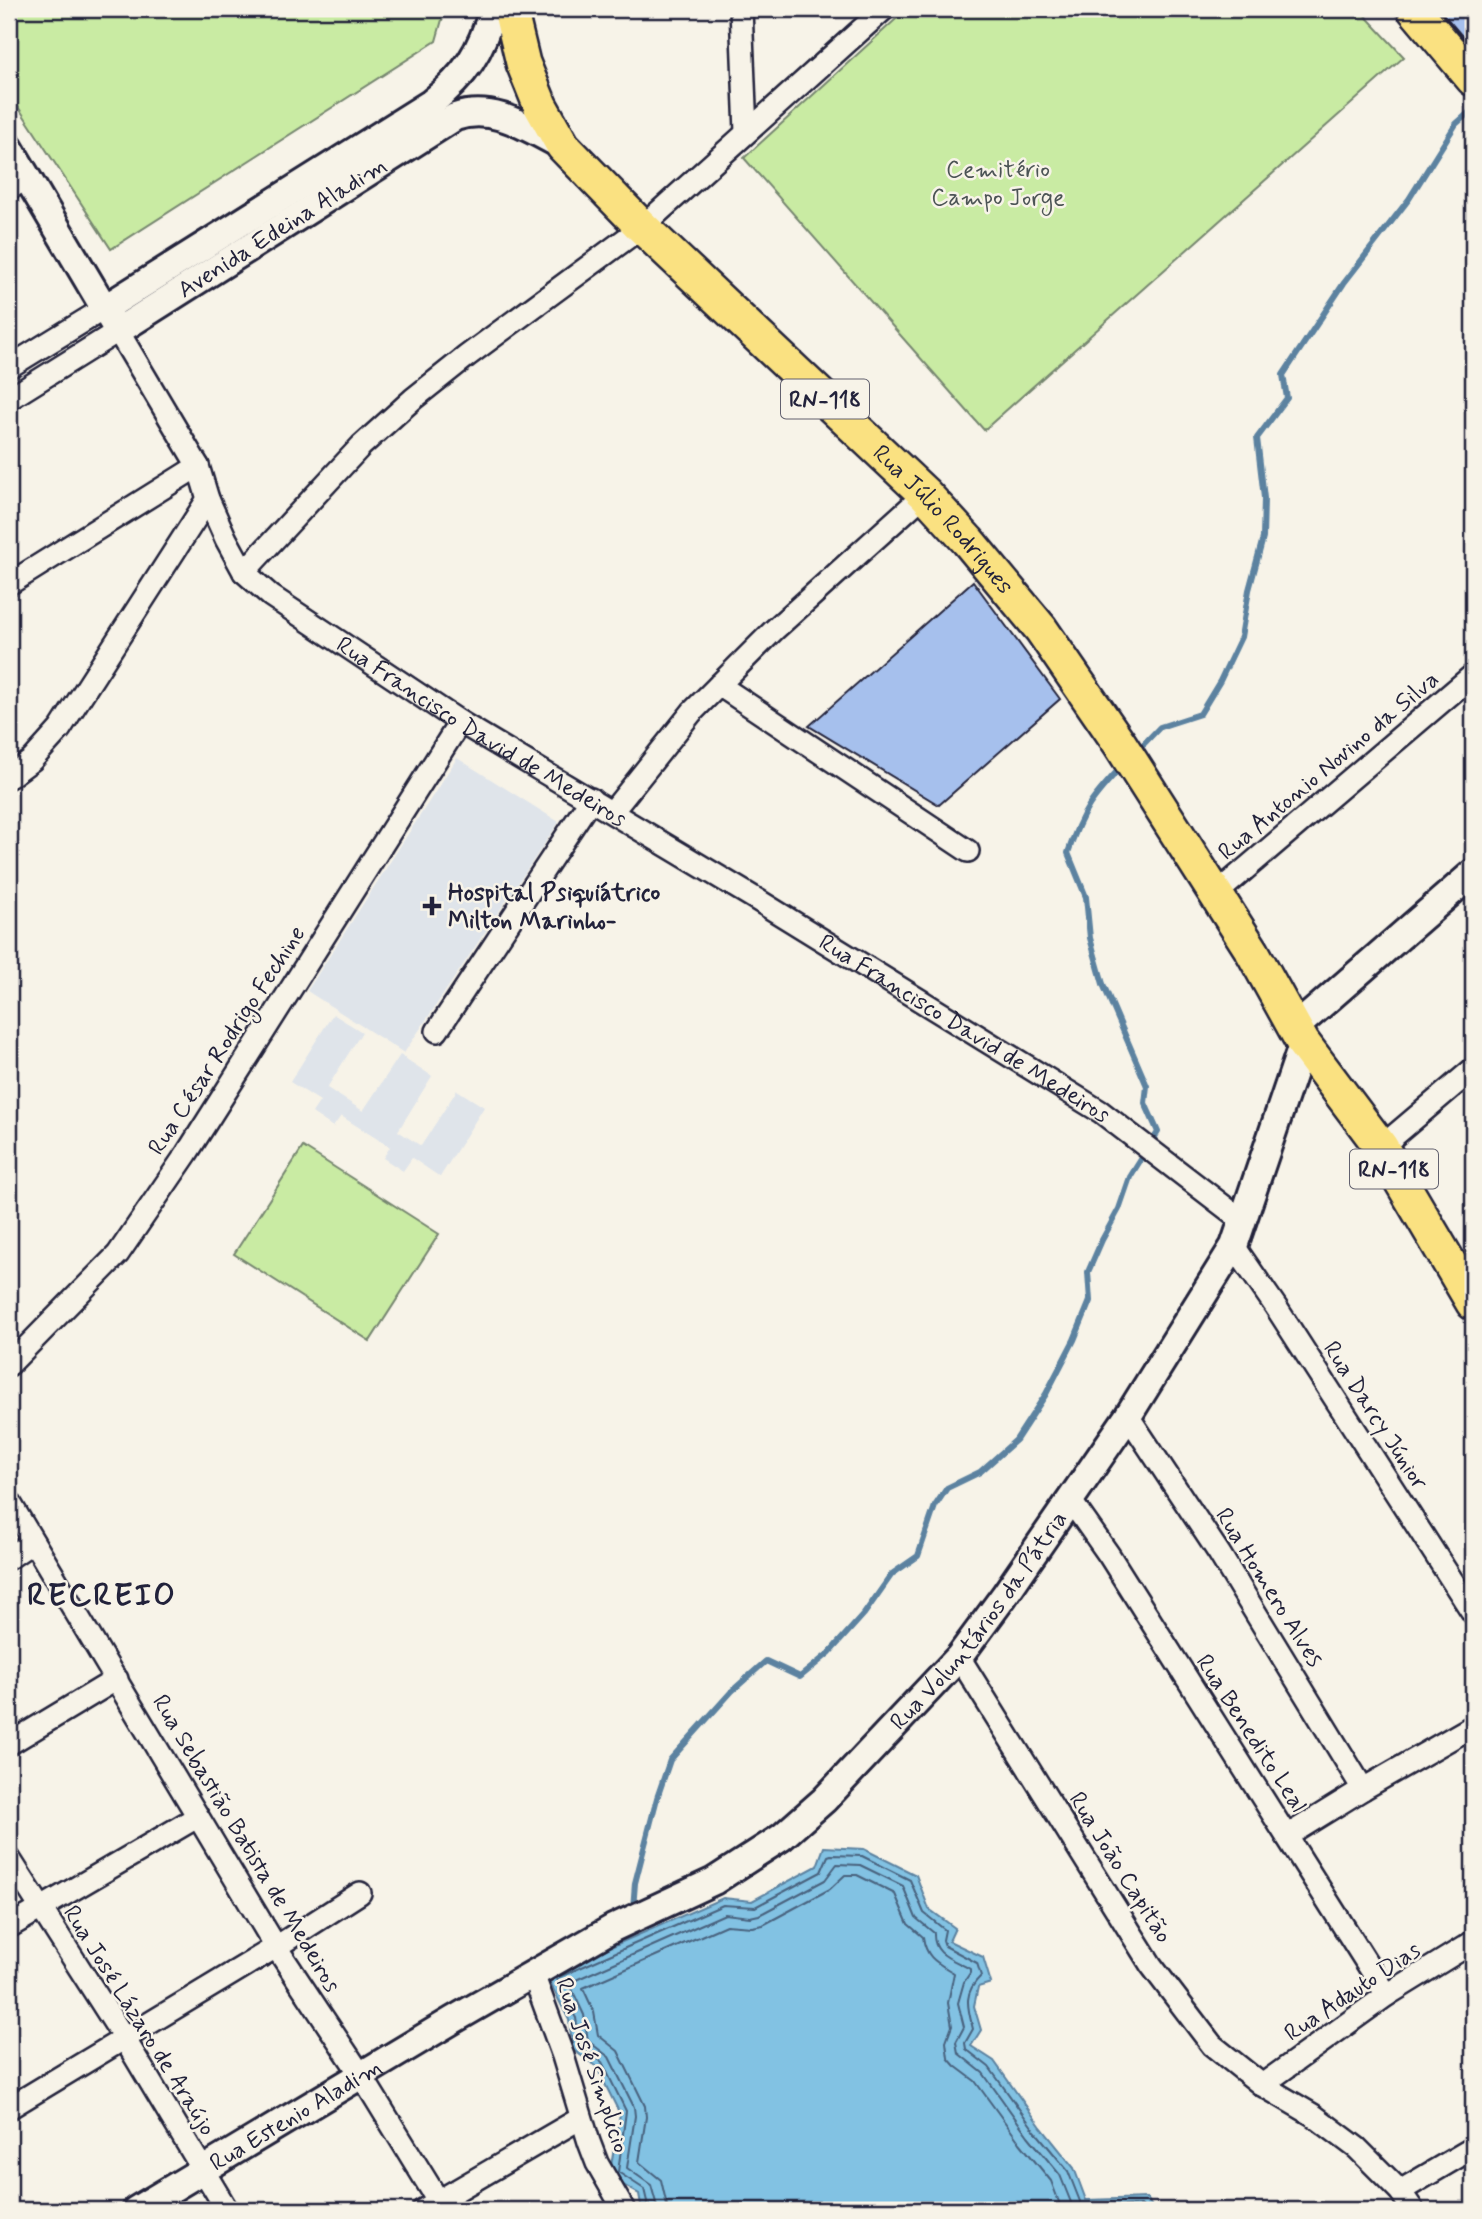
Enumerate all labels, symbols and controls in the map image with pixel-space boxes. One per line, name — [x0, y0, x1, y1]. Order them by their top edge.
street label: Avenida Edeina Aladim — [172, 150, 393, 306]
park label: Cemitério Campo Jorge — [931, 155, 1065, 216]
road number: RN-118 — [781, 380, 869, 418]
street label: Rua Júlio Rodrigues — [865, 439, 1020, 601]
street label: Rua Francisco David de Medeiros — [330, 630, 632, 835]
street label: Rua Antonio Novino da Silva — [1212, 664, 1446, 868]
place label: Hospital Psiquiátrico Milton Marinho- — [448, 878, 660, 937]
marker: Hospital Psiquiátrico Milton Marinho- — [422, 896, 442, 916]
street label: Rua César Rodrigo Fechine — [141, 920, 315, 1162]
street label: Rua Francisco David de Medeiros — [813, 928, 1117, 1131]
road number: RN-118 — [1350, 1150, 1438, 1188]
street label: Rua Darcy Júnior — [1315, 1336, 1434, 1496]
street label: Rua Homero Alves — [1207, 1502, 1330, 1673]
street label: Rua Voluntários da Pátria — [884, 1505, 1075, 1737]
district label: RECREIO — [27, 1575, 177, 1617]
street label: Rua Benedito Leal — [1188, 1649, 1313, 1819]
street label: Rua Sebastião Batista de Medeiros — [144, 1689, 347, 1999]
street label: Rua João Capitão — [1061, 1786, 1179, 1949]
street label: Rua José Lázaro de Araújo — [55, 1900, 222, 2142]
street label: Rua Adauto Dias — [1279, 1935, 1427, 2049]
street label: Rua José Simplicio — [547, 1974, 636, 2157]
street label: Rua Estenio Aladim — [204, 2052, 388, 2179]

